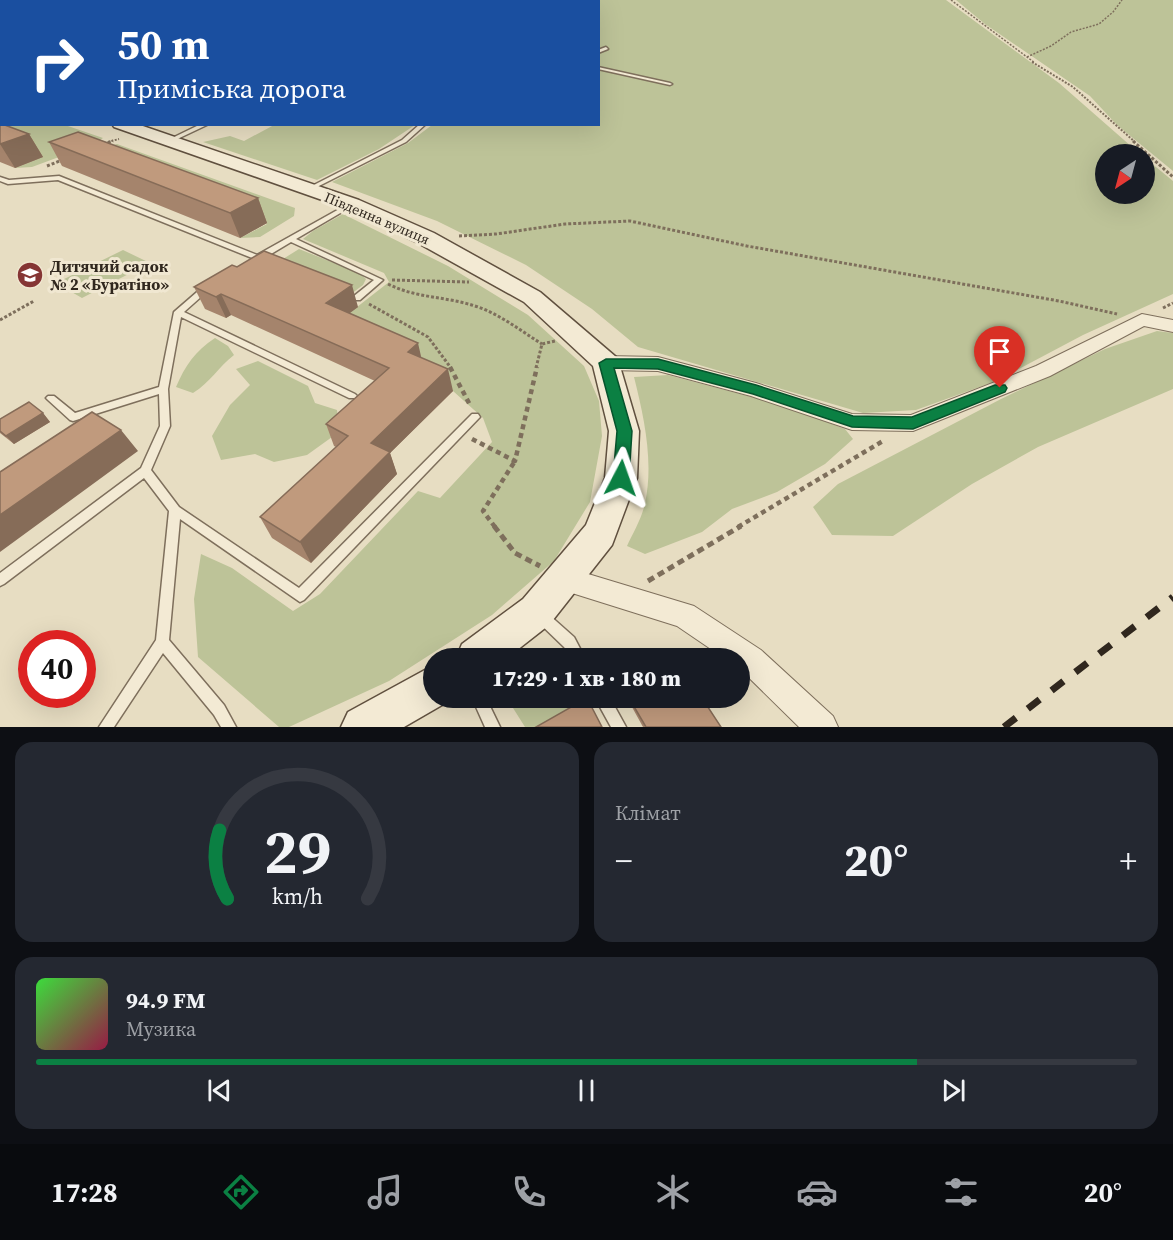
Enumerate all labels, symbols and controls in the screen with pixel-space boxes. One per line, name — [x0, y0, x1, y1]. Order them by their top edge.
text: 50 m — [117, 15, 210, 73]
icon: right — [18, 24, 96, 102]
text: Приміська дорога — [117, 70, 346, 107]
north arrow — [1095, 144, 1155, 204]
map controls — [1095, 144, 1155, 204]
street label: Південна вулиця — [321, 187, 433, 249]
place label: Дитячий садок № 2 «Буратіно» — [50, 255, 169, 295]
school or university icon: Дитячий садок № 2 «Буратіно» — [15, 260, 45, 290]
pin — [974, 326, 1025, 388]
icon: arrive — [983, 335, 1016, 368]
position arrow — [589, 446, 653, 510]
speed limit sign: 40 — [18, 630, 96, 708]
text: 17:29 · 1 хв · 180 m — [492, 663, 681, 693]
text: Клімат — [615, 799, 681, 827]
text: 29 — [263, 808, 331, 894]
text: 20° — [844, 829, 908, 891]
text: − — [615, 838, 633, 883]
text: + — [1119, 838, 1137, 883]
text: km/h — [271, 882, 323, 911]
text: 94.9 FM — [126, 985, 205, 1015]
text: Музика — [126, 1015, 196, 1043]
icon: previous — [203, 1074, 236, 1107]
icon: pause — [570, 1074, 603, 1107]
icon: next — [937, 1074, 970, 1107]
icon: directions — [220, 1171, 262, 1213]
icon: music — [364, 1171, 406, 1213]
icon: phone — [508, 1171, 550, 1213]
icon: climate — [652, 1171, 694, 1213]
icon: car — [796, 1171, 838, 1213]
icon: filters — [940, 1171, 982, 1213]
text: 17:28 — [51, 1174, 118, 1211]
text: 20° — [1084, 1174, 1122, 1211]

